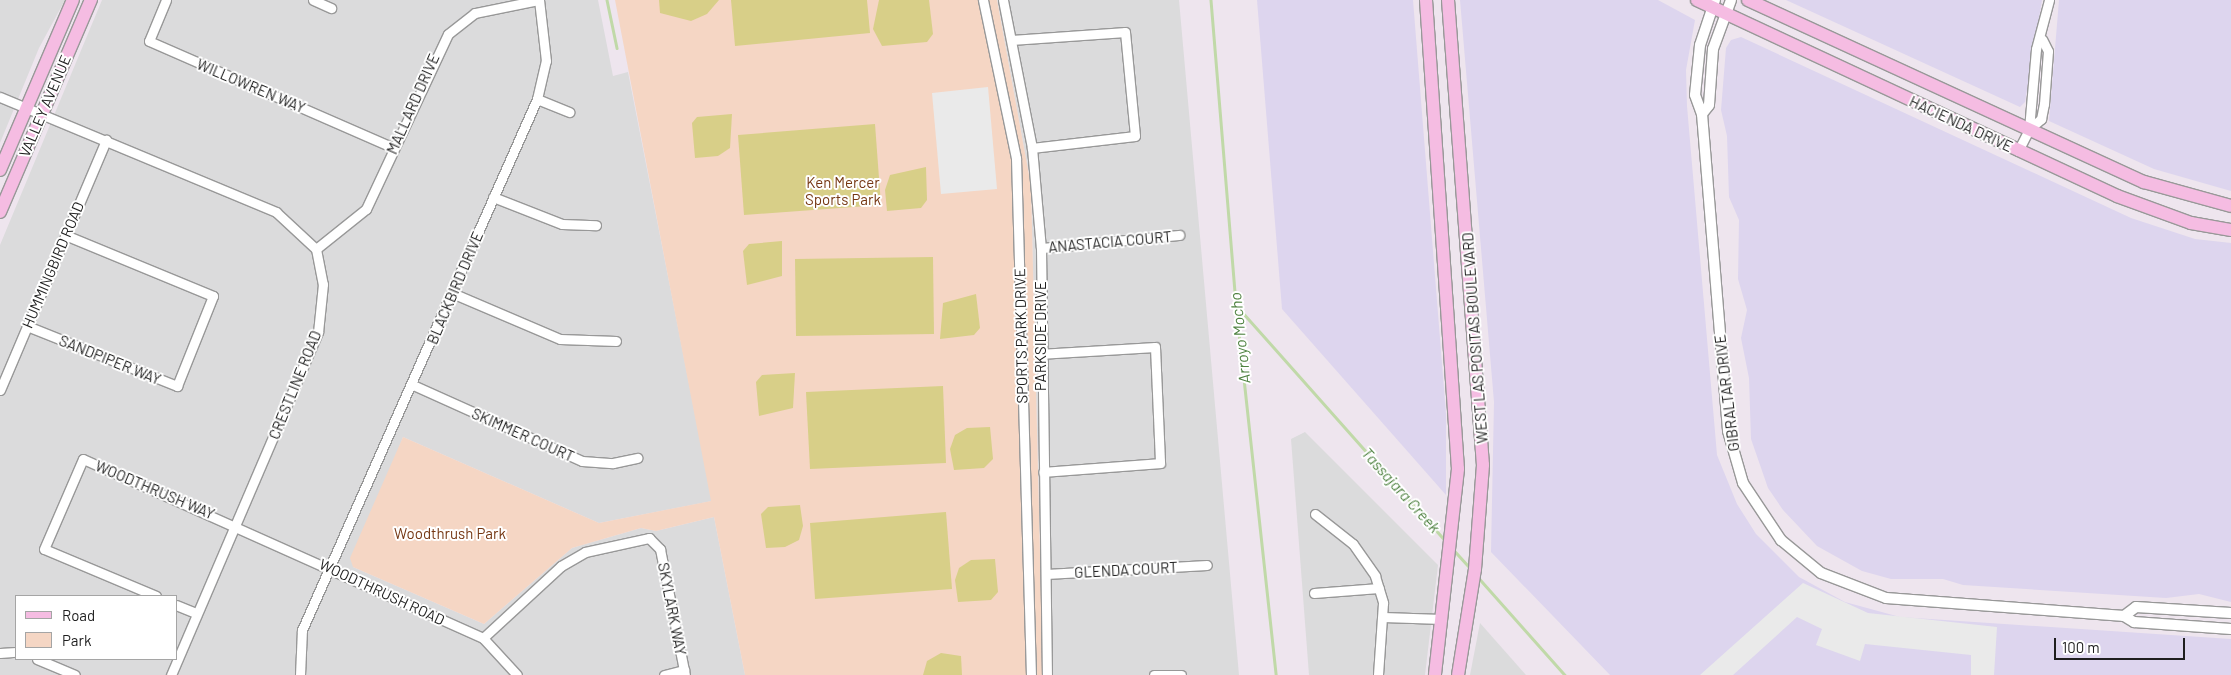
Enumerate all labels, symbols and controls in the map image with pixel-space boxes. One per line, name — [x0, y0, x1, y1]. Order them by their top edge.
street label: MALLARD DRIVE — [383, 51, 443, 157]
street label: VALLEY AVENUE — [15, 52, 75, 160]
street label: WILLOWREN WAY — [194, 55, 308, 117]
street label: HACIENDA DRIVE — [1906, 92, 2016, 156]
park label: Ken Mercer Sports Park — [805, 173, 881, 208]
street label: HUMMINGBIRD ROAD — [18, 199, 88, 331]
street label: ANASTACIA COURT — [1048, 228, 1172, 256]
street label: BLACKBIRD DRIVE — [423, 229, 487, 347]
street label: WEST LAS POSITAS BOULEVARD — [1459, 232, 1491, 444]
street label: SPORTS PARK DRIVE — [1011, 268, 1031, 404]
street label: PARKSIDE DRIVE — [1032, 281, 1050, 391]
water label: Arroyo Mocho — [1226, 291, 1254, 385]
street label: CRESTLINE ROAD — [265, 328, 325, 442]
street label: SANDPIPER WAY — [56, 331, 164, 389]
street label: GIBRALTAR DRIVE — [1711, 334, 1743, 452]
street label: SKIMMER COURT — [469, 404, 577, 466]
water label: Tassajara Creek — [1358, 443, 1444, 537]
street label: WOODTHRUSH WAY — [93, 457, 217, 523]
park label: Woodthrush Park — [394, 525, 506, 543]
street label: WOODTHRUSH ROAD — [316, 555, 448, 629]
street label: GLENDA COURT — [1074, 558, 1178, 582]
street label: SKYLARK WAY — [654, 561, 690, 657]
legend — [15, 595, 178, 660]
text: Road — [62, 606, 95, 624]
scale bar — [2056, 628, 2187, 660]
text: Park — [62, 631, 91, 649]
text: 100 m — [2062, 638, 2100, 656]

